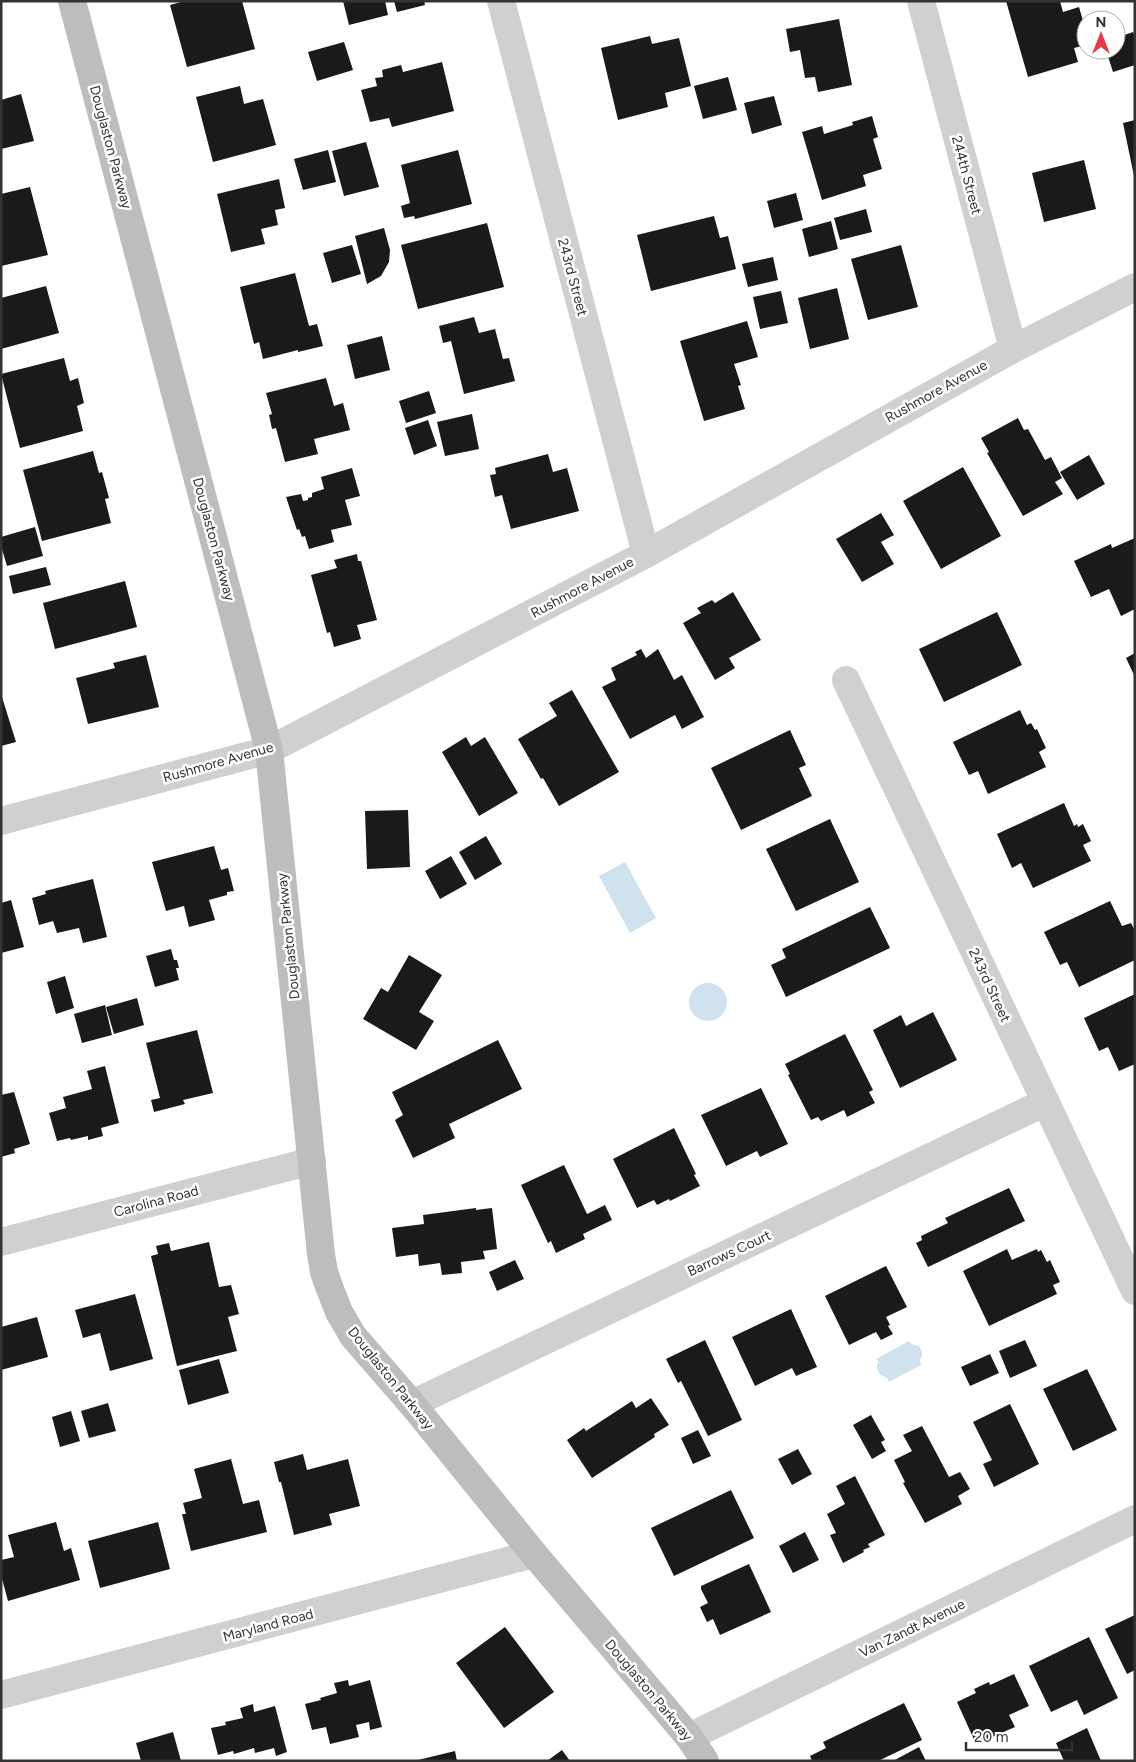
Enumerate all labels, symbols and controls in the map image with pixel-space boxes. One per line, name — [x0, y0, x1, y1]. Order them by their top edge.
north arrow — [1076, 10, 1126, 60]
text: N — [1096, 14, 1106, 31]
street label: Douglaston Parkway — [86, 84, 135, 211]
street label: 244th Street — [948, 134, 985, 216]
street label: 243rd Street — [554, 236, 591, 318]
street label: Rushmore Avenue — [882, 356, 991, 427]
street label: Douglaston Parkway — [189, 476, 238, 603]
street label: Rushmore Avenue — [528, 553, 637, 622]
street label: Rushmore Avenue — [161, 738, 276, 786]
street label: Douglaston Parkway — [273, 871, 304, 1000]
street label: 243rd Street — [965, 945, 1014, 1025]
street label: Carolina Road — [112, 1182, 200, 1221]
street label: Barrows Court — [685, 1227, 774, 1280]
street label: Douglaston Parkway — [344, 1324, 438, 1434]
street label: Van Zandt Avenue — [856, 1595, 968, 1661]
street label: Maryland Road — [221, 1605, 315, 1646]
street label: Douglaston Parkway — [601, 1636, 696, 1745]
scale bar — [966, 1720, 1072, 1752]
text: 20 m — [974, 1728, 1008, 1746]

